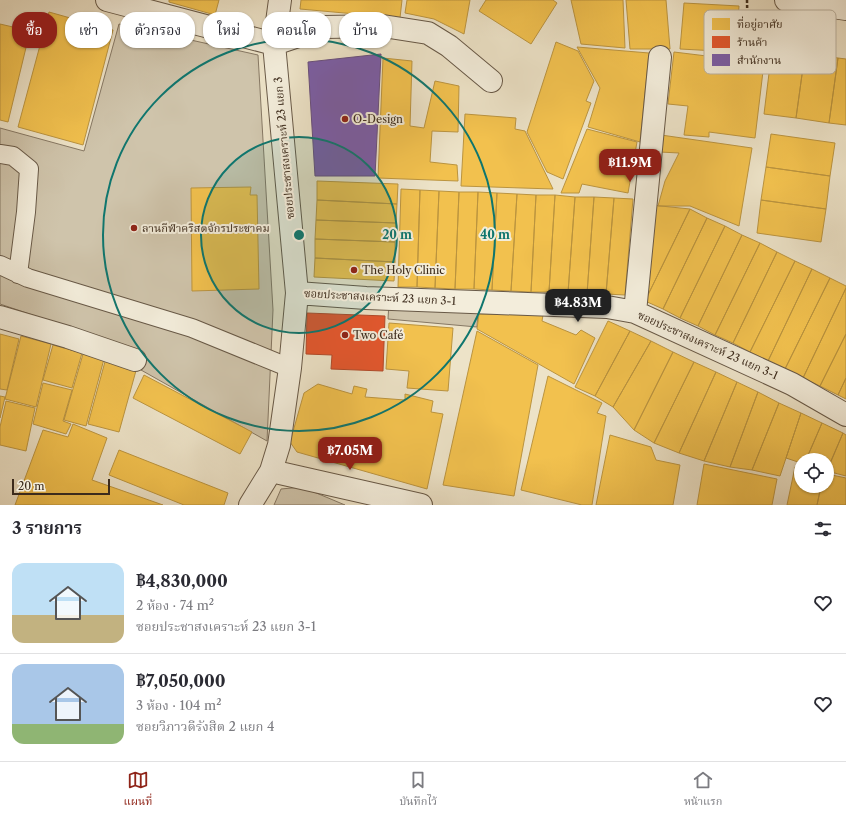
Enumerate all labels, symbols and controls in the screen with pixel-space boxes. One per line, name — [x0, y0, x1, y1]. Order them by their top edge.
legend — [704, 10, 836, 74]
chip: ซื้อ — [12, 12, 57, 48]
chip: เช่า — [65, 12, 112, 48]
chip: ตัวกรอง — [120, 12, 195, 48]
chip: ใหม่ — [203, 12, 254, 48]
chip: คอนโด — [262, 12, 331, 48]
chip: บ้าน — [339, 12, 392, 48]
text: ที่อยู่อาศัย — [737, 16, 783, 31]
text: ร้านค้า — [737, 35, 768, 49]
text: สำนักงาน — [737, 53, 781, 67]
street label: ซอยประชาสงเคราะห์ 23 แยก 3 — [271, 76, 297, 220]
place label: O-Design — [353, 112, 403, 126]
marker: O-Design — [340, 114, 350, 124]
pin: ฿11.9M — [597, 149, 663, 183]
text: ฿11.9M — [608, 154, 652, 170]
place label: ลานกีฬาคริสตจักรประชาคม — [142, 221, 270, 235]
marker: ลานกีฬาคริสตจักรประชาคม — [129, 223, 139, 233]
text: 20 m — [382, 227, 412, 242]
text: 40 m — [480, 227, 510, 242]
centre of rings — [292, 228, 306, 242]
place label: The Holy Clinic — [362, 263, 445, 277]
marker: The Holy Clinic — [349, 265, 359, 275]
street label: ซอยประชาสงเคราะห์ 23 แยก 3-1 — [304, 286, 457, 308]
pin: ฿4.83M — [545, 289, 611, 323]
text: ฿4.83M — [554, 294, 602, 310]
street label: ซอยประชาสงเคราะห์ 23 แยก 3-1 — [636, 308, 781, 383]
place label: Two Café — [353, 328, 404, 342]
marker: Two Café — [340, 330, 350, 340]
pin: ฿7.05M — [317, 437, 383, 471]
text: ฿7.05M — [327, 442, 373, 458]
map controls — [794, 453, 834, 493]
button: locate — [794, 453, 834, 493]
scale bar — [12, 477, 110, 496]
text: 20 m — [18, 479, 44, 493]
text: 3 รายการ — [12, 518, 82, 538]
icon: filters — [812, 518, 834, 540]
text: ฿4,830,000 — [136, 571, 228, 591]
icon: home — [44, 579, 92, 627]
icon: heart — [812, 592, 834, 614]
text: 2 ห้อง · 74 m² — [136, 597, 214, 613]
text: ซอยประชาสงเคราะห์ 23 แยก 3-1 — [136, 618, 316, 634]
text: ฿7,050,000 — [136, 671, 226, 691]
icon: home — [44, 680, 92, 728]
icon: heart — [812, 693, 834, 715]
text: 3 ห้อง · 104 m² — [136, 697, 222, 713]
text: ซอยวิภาวดีรังสิต 2 แยก 4 — [136, 718, 275, 734]
tab: แผนที่ — [124, 769, 152, 811]
tab: บันทึกไว้ — [399, 769, 437, 811]
tab: หน้าแรก — [684, 769, 722, 811]

